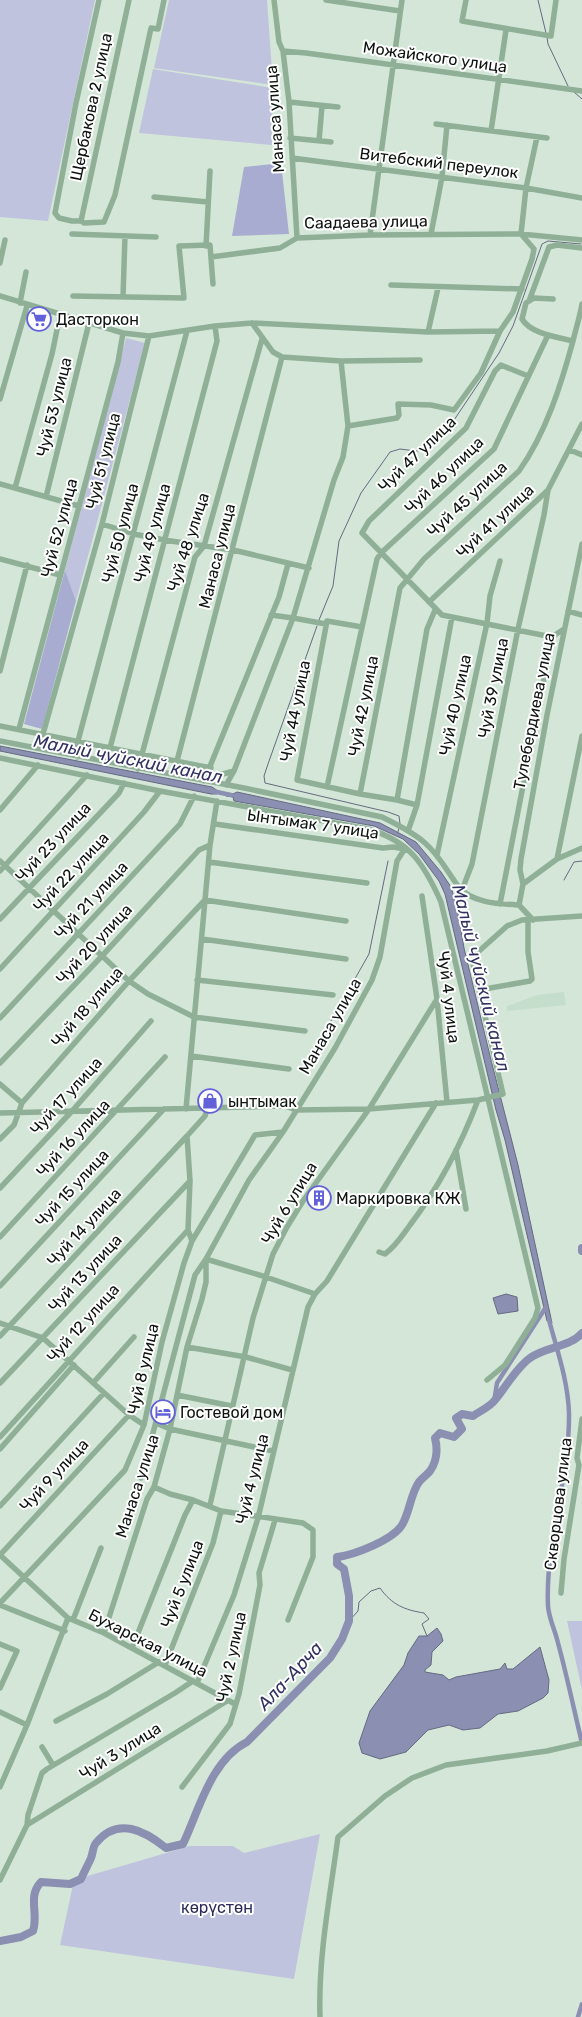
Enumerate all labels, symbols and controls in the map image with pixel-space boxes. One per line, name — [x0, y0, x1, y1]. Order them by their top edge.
street label: Щербакова 2 улица — [66, 31, 116, 183]
street label: Можайского улица — [362, 37, 508, 77]
street label: Манаса улица — [262, 65, 288, 173]
street label: Витебский переулок — [359, 144, 520, 182]
street label: Саадаева улица — [304, 211, 428, 233]
supermarket icon: Дасторкон — [26, 306, 52, 332]
place label: Дасторкон — [56, 310, 139, 329]
street label: Чуй 53 улица — [32, 355, 76, 459]
street label: Чуй 51 улица — [82, 411, 124, 511]
street label: Чуй 47 улица — [374, 412, 460, 496]
street label: Чуй 46 улица — [401, 433, 487, 517]
street label: Чуй 45 улица — [423, 457, 511, 541]
street label: Чуй 52 улица — [37, 476, 81, 580]
street label: Чуй 41 улица — [452, 480, 538, 562]
street label: Чуй 50 улица — [98, 481, 142, 585]
street label: Чуй 49 улица — [130, 481, 174, 585]
street label: Чуй 48 улица — [163, 490, 213, 594]
street label: Манаса улица — [195, 501, 239, 611]
street label: Тулебердиева улица — [509, 631, 559, 791]
street label: Чуй 39 улица — [474, 636, 512, 740]
street label: Чуй 40 улица — [435, 653, 475, 757]
street label: Чуй 42 улица — [344, 654, 382, 758]
street label: Чуй 44 улица — [276, 659, 314, 763]
water label: Малый чуйский канал — [32, 730, 225, 788]
street label: Чуй 23 улица — [11, 798, 95, 886]
street label: Ынтымак 7 улица — [246, 805, 380, 843]
street label: Чуй 22 улица — [29, 828, 113, 916]
street label: Чуй 21 улица — [50, 857, 132, 943]
water label: Малый чуйский канал — [447, 882, 515, 1074]
street label: Чуй 20 улица — [52, 900, 136, 988]
street label: Чуй 4 улица — [434, 950, 464, 1044]
street label: Чуй 18 улица — [47, 963, 127, 1051]
street label: Манаса улица — [295, 975, 365, 1077]
street label: Чуй 17 улица — [26, 1053, 106, 1139]
shop icon: ынтымак — [197, 1088, 223, 1114]
place label: ынтымак — [228, 1092, 297, 1111]
street label: Чуй 16 улица — [32, 1095, 114, 1181]
street label: Чуй 15 улица — [31, 1145, 113, 1231]
street label: Чуй 6 улица — [257, 1158, 321, 1248]
street label: Чуй 14 улица — [43, 1184, 125, 1270]
building icon: Маркировка КЖ — [306, 1185, 332, 1211]
place label: Маркировка КЖ — [336, 1189, 461, 1208]
street label: Чуй 13 улица — [44, 1230, 126, 1316]
street label: Чуй 12 улица — [43, 1280, 123, 1366]
street label: Чуй 8 улица — [123, 1322, 163, 1416]
hotel icon: Гостевой дом — [150, 1399, 176, 1425]
place label: Гостевой дом — [180, 1403, 283, 1422]
street label: Манаса улица — [111, 1432, 163, 1540]
street label: Чуй 4 улица — [232, 1432, 272, 1526]
street label: Чуй 9 улица — [16, 1435, 92, 1515]
street label: Скворцова улица — [540, 1436, 576, 1572]
street label: Чуй 5 улица — [157, 1537, 207, 1631]
street label: Бухарская улица — [85, 1605, 211, 1681]
street label: Чуй 2 улица — [212, 1610, 250, 1704]
water label: Ала-Арча — [252, 1637, 327, 1715]
street label: Чуй 3 улица — [76, 1718, 164, 1784]
park label: көрүстөн — [181, 1898, 253, 1917]

